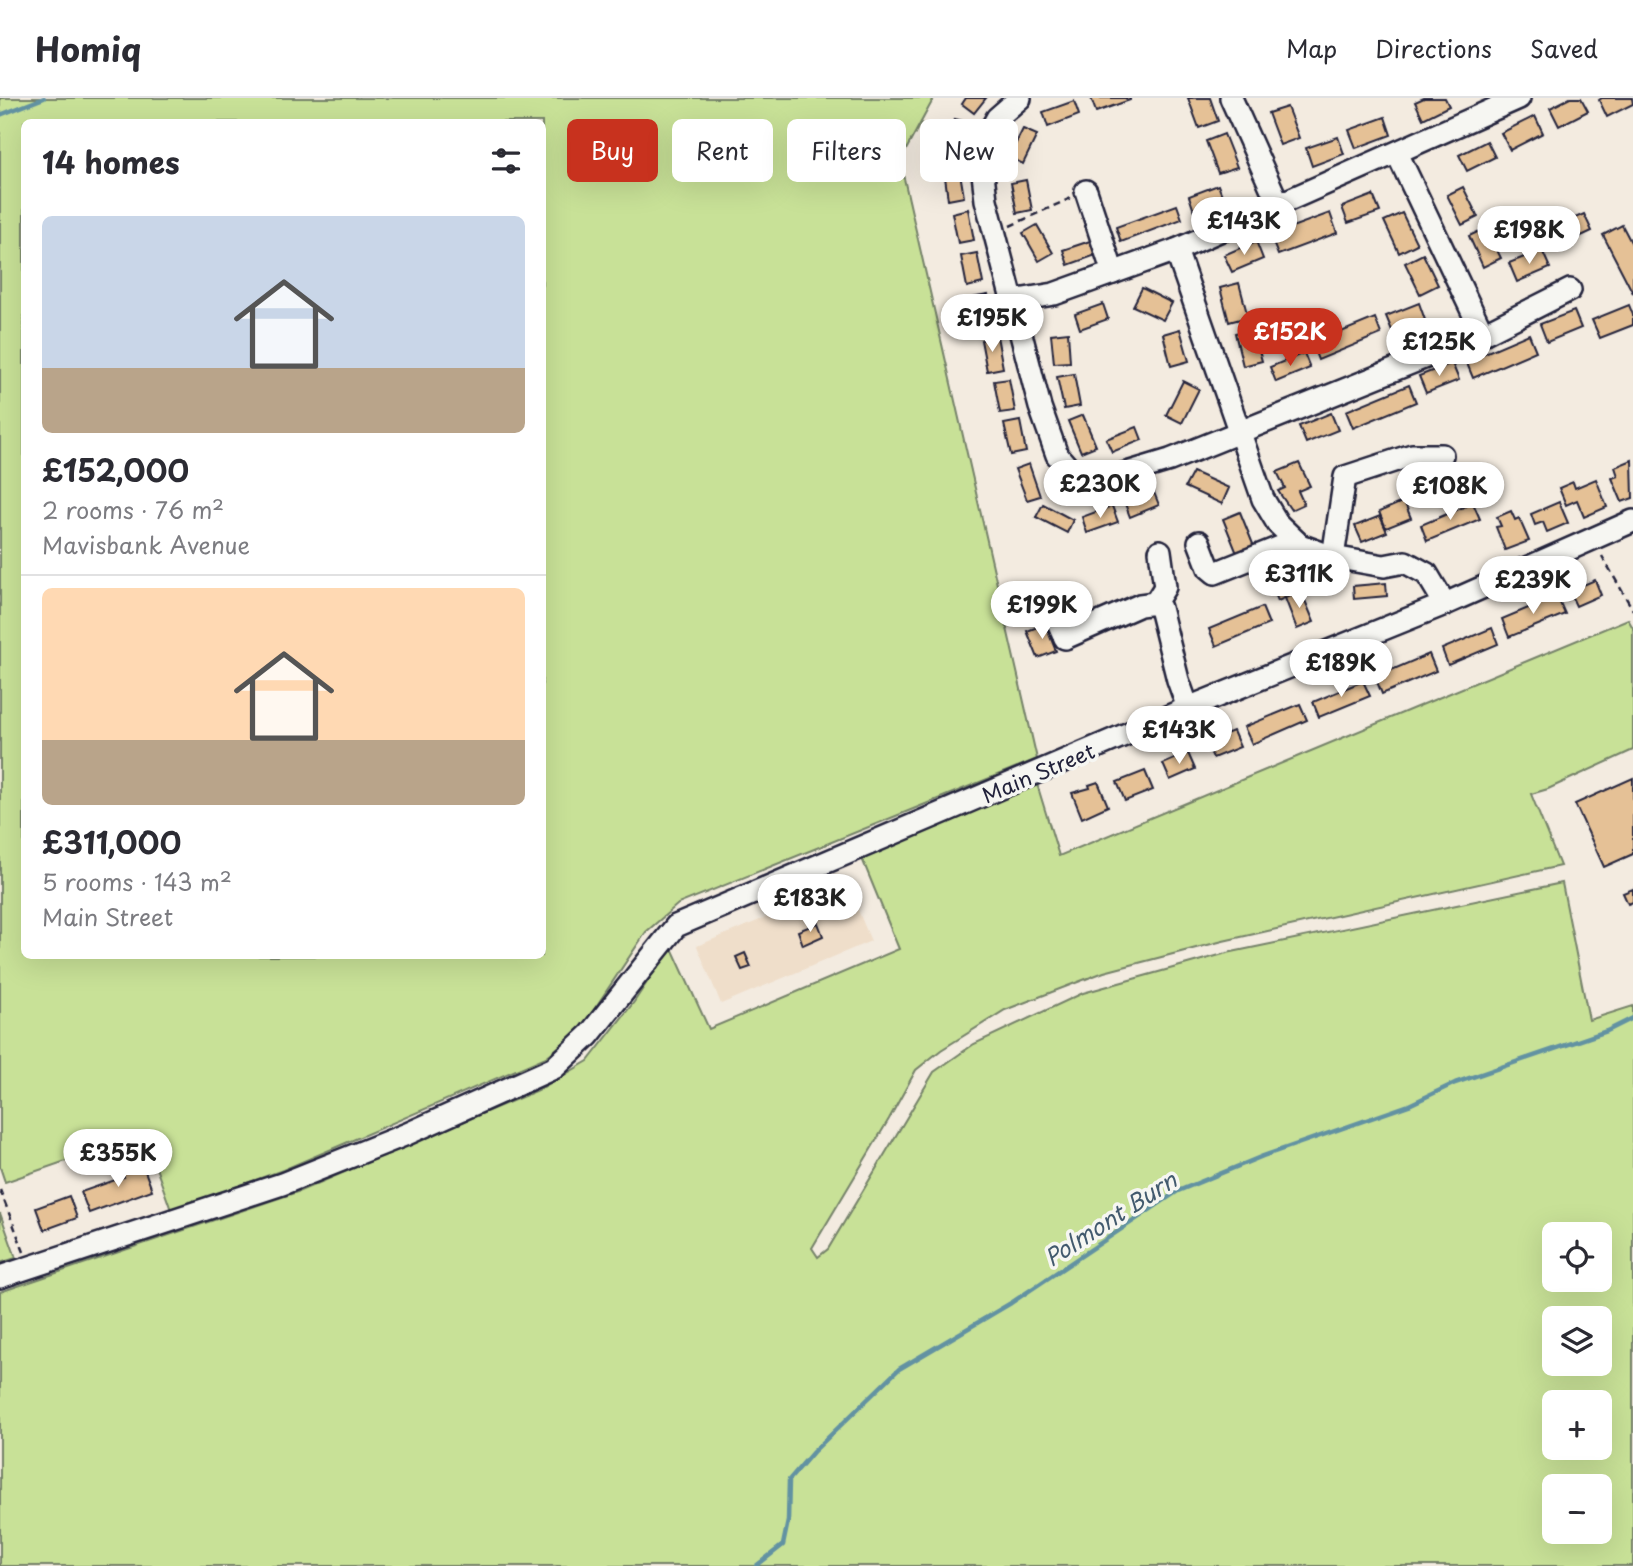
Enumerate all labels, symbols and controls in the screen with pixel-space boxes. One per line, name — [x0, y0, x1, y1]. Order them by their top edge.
text: Homiq — [35, 23, 141, 73]
text: Map — [1286, 30, 1337, 66]
text: Directions — [1375, 30, 1492, 66]
text: Saved — [1530, 30, 1598, 66]
chip: Buy — [567, 119, 658, 182]
chip: Rent — [672, 119, 773, 182]
chip: Filters — [787, 119, 906, 182]
chip: New — [920, 119, 1018, 182]
text: 14 homes — [42, 139, 180, 184]
icon: filters — [487, 142, 525, 180]
pin: £143K — [1195, 198, 1293, 257]
text: £143K — [1207, 202, 1281, 237]
pin: £198K — [1480, 206, 1578, 266]
text: £198K — [1493, 211, 1565, 246]
icon: home — [221, 261, 347, 387]
pin: £195K — [943, 294, 1041, 354]
text: £195K — [957, 299, 1027, 334]
pin: £152K — [1241, 308, 1339, 368]
text: £152K — [1253, 313, 1327, 348]
pin: £125K — [1390, 318, 1488, 378]
text: £125K — [1402, 323, 1476, 358]
text: £152,000 — [42, 447, 189, 492]
pin: £230K — [1051, 460, 1149, 520]
pin: £108K — [1401, 462, 1499, 522]
text: £230K — [1060, 465, 1140, 500]
text: £108K — [1412, 467, 1488, 502]
text: 2 rooms · 76 m² — [42, 492, 224, 527]
text: Mavisbank Avenue — [42, 527, 250, 562]
pin: £311K — [1250, 550, 1348, 610]
text: £311K — [1265, 555, 1333, 590]
pin: £239K — [1484, 556, 1582, 616]
text: £239K — [1495, 561, 1571, 596]
pin: £199K — [993, 582, 1091, 641]
text: £199K — [1007, 586, 1077, 621]
icon: home — [221, 633, 347, 759]
pin: £189K — [1292, 640, 1390, 699]
text: £189K — [1306, 644, 1376, 679]
pin: £143K — [1130, 706, 1228, 766]
text: £143K — [1142, 711, 1216, 746]
street label: Main Street — [977, 734, 1099, 810]
text: £311,000 — [42, 819, 181, 864]
text: 5 rooms · 143 m² — [42, 864, 232, 899]
pin: £183K — [761, 874, 859, 934]
text: £183K — [774, 879, 846, 914]
text: Main Street — [42, 899, 173, 934]
pin: £355K — [69, 1130, 167, 1189]
text: £355K — [79, 1134, 157, 1169]
water label: Polmont Burn — [1037, 1161, 1185, 1274]
map controls — [1542, 1222, 1612, 1544]
button: locate — [1542, 1222, 1612, 1292]
button: layers — [1542, 1306, 1612, 1376]
button: + — [1542, 1390, 1612, 1460]
button: − — [1542, 1474, 1612, 1544]

